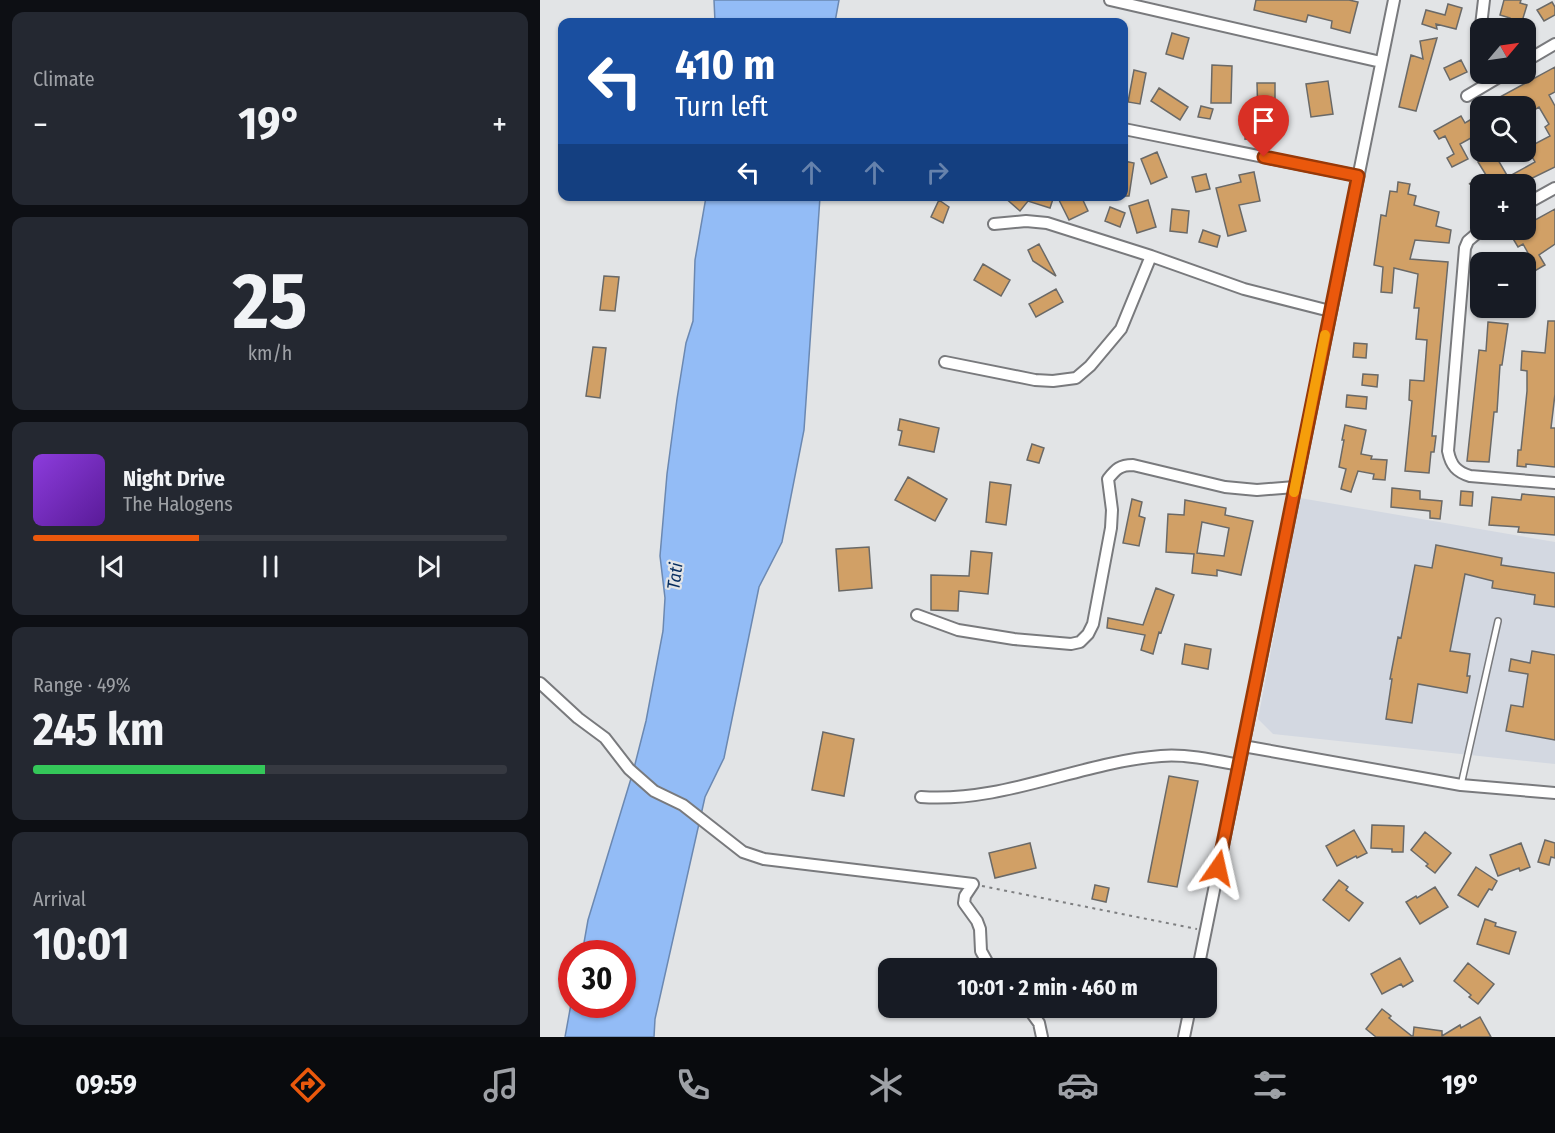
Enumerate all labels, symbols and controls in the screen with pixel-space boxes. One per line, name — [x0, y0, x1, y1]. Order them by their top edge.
north arrow — [1470, 18, 1536, 84]
map controls — [1470, 18, 1536, 318]
text: 410 m — [675, 40, 775, 90]
icon: left — [576, 42, 654, 120]
text: Climate — [33, 67, 95, 91]
text: Turn left — [675, 91, 768, 123]
pin — [1238, 95, 1289, 157]
button: search — [1470, 96, 1536, 162]
text: 19° — [238, 97, 302, 151]
icon: arrive — [1247, 104, 1280, 137]
text: − — [33, 105, 48, 145]
text: + — [492, 105, 507, 145]
icon: left — [732, 156, 765, 189]
icon: ahead — [795, 156, 828, 189]
icon: ahead — [858, 156, 891, 189]
icon: right — [921, 156, 954, 189]
button: + — [1470, 174, 1536, 240]
button: − — [1470, 252, 1536, 318]
text: 25 — [233, 255, 307, 349]
text: km/h — [248, 341, 292, 365]
text: Night Drive — [123, 465, 225, 492]
text: The Halogens — [123, 492, 233, 516]
icon: previous — [96, 550, 129, 583]
icon: pause — [254, 550, 287, 583]
icon: next — [412, 550, 445, 583]
water label: Tati — [662, 561, 688, 591]
text: Range · 49% — [33, 673, 131, 697]
text: 245 km — [33, 703, 164, 757]
position arrow — [1186, 836, 1250, 900]
text: Arrival — [33, 887, 86, 911]
text: 10:01 — [33, 917, 130, 971]
speed limit sign: 30 — [558, 940, 636, 1018]
text: 10:01 · 2 min · 460 m — [957, 974, 1138, 1001]
icon: directions — [287, 1064, 329, 1106]
icon: music — [480, 1064, 522, 1106]
icon: phone — [672, 1064, 714, 1106]
icon: climate — [865, 1064, 907, 1106]
icon: car — [1057, 1064, 1099, 1106]
icon: filters — [1249, 1064, 1291, 1106]
text: 09:59 — [75, 1069, 137, 1101]
text: 19° — [1442, 1069, 1480, 1101]

